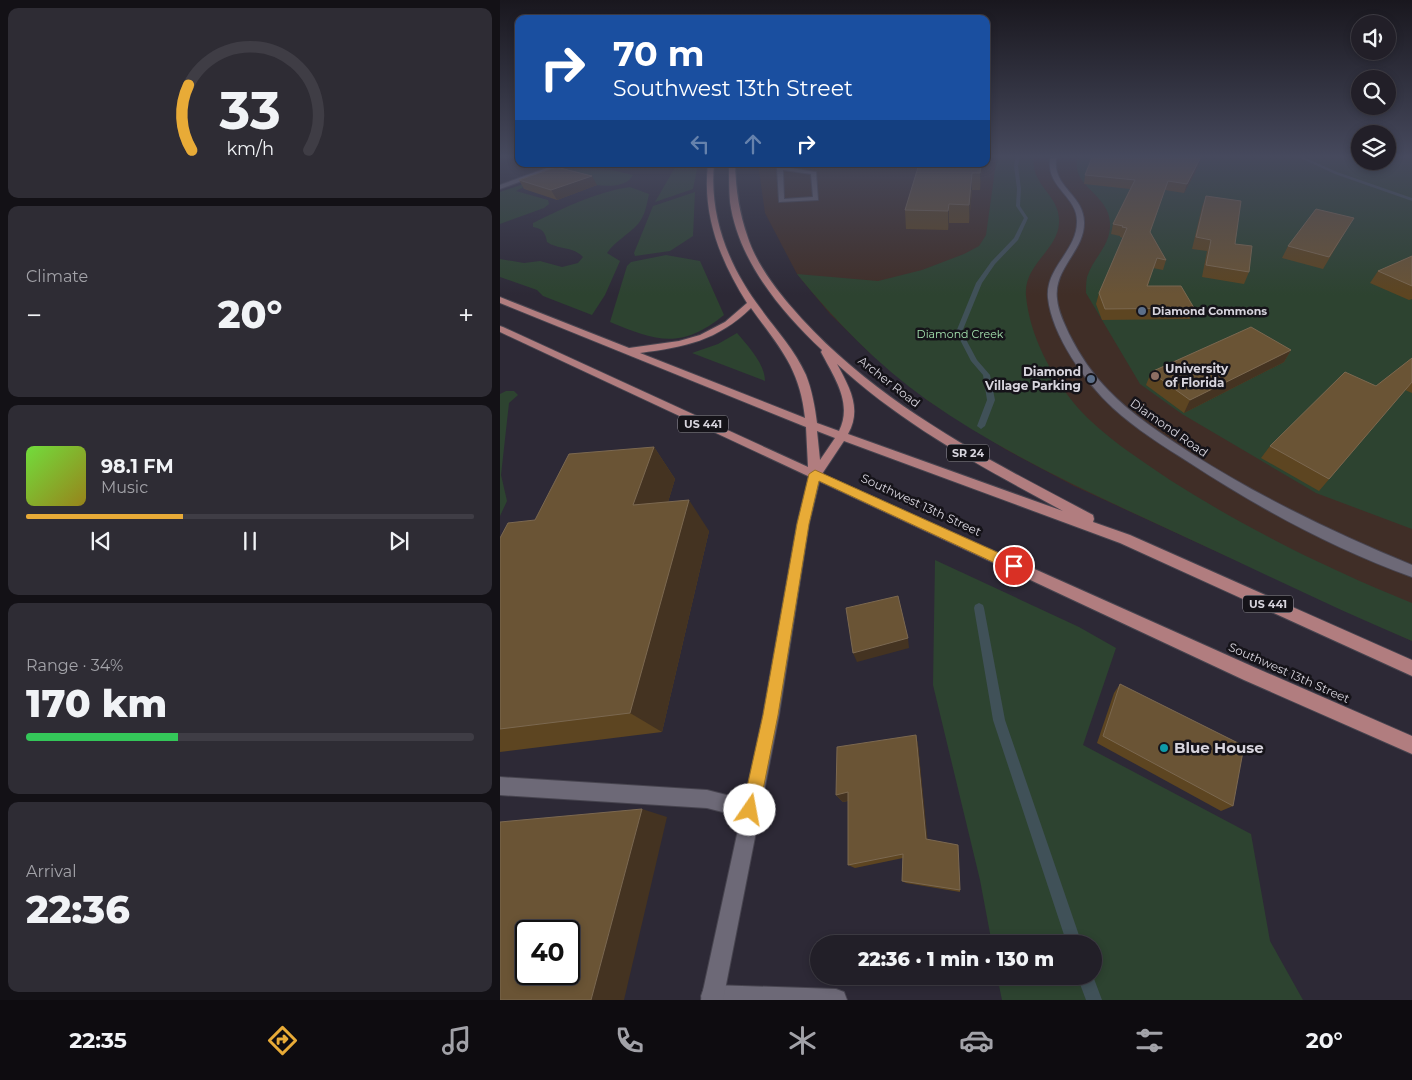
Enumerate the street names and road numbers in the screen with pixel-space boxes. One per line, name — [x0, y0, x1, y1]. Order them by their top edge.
street label: Archer Road — [855, 353, 923, 410]
street label: Diamond Road — [1128, 395, 1211, 460]
road number: US 441 — [678, 416, 728, 432]
road number: SR 24 — [947, 444, 989, 462]
street label: Southwest 13th Street — [859, 470, 984, 539]
road number: US 441 — [1243, 596, 1293, 612]
street label: Southwest 13th Street — [1226, 639, 1352, 706]

